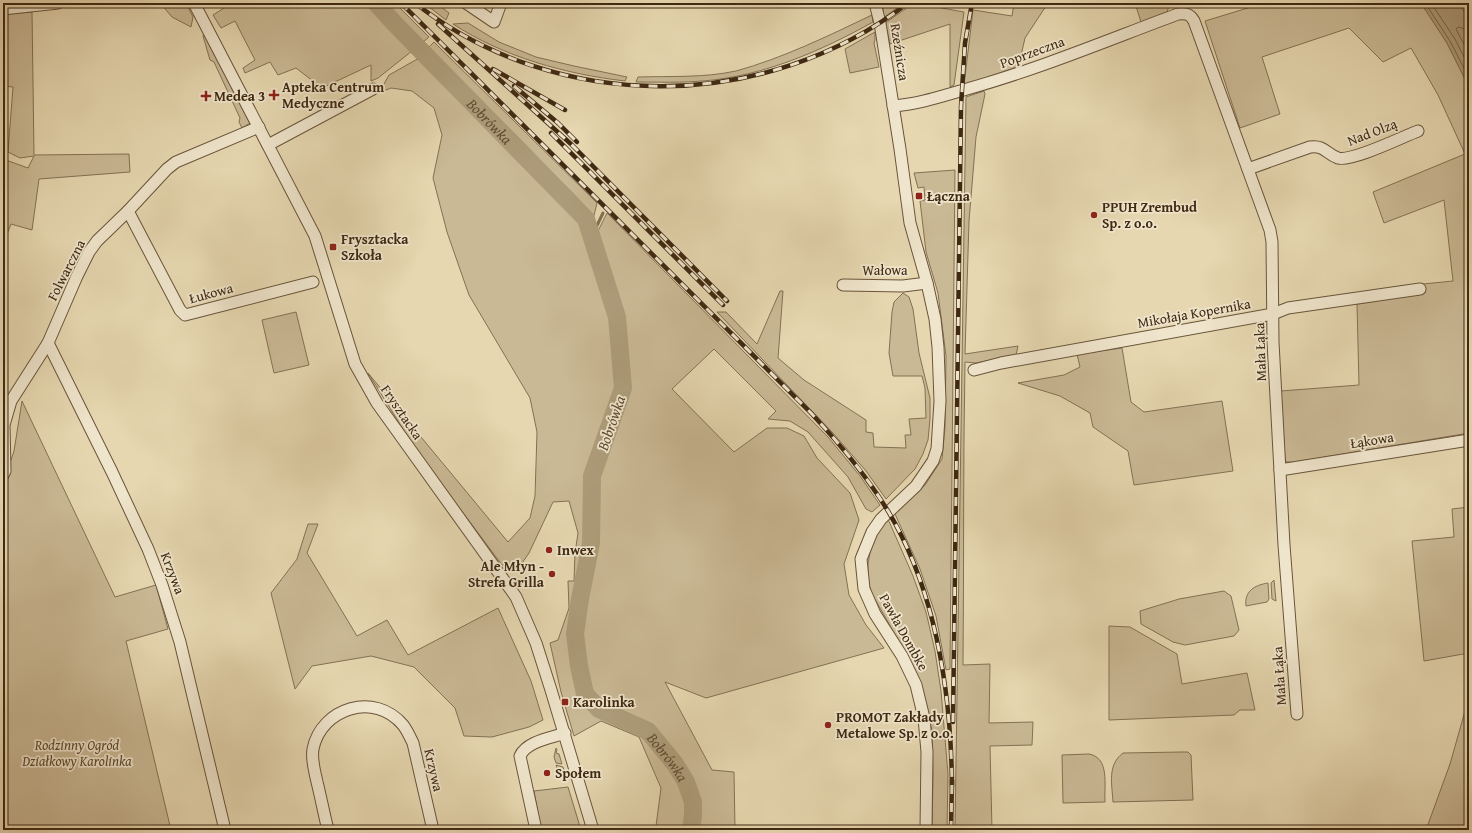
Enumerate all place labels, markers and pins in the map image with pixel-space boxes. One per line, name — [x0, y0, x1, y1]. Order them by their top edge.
place label: Apteka Centrum Medyczne — [282, 77, 384, 113]
place label: Medea 3 — [214, 86, 265, 106]
marker: Apteka Centrum Medyczne — [269, 90, 279, 100]
marker: Medea 3 — [201, 91, 211, 101]
place label: Łączna — [927, 186, 971, 206]
marker: Łączna — [914, 191, 924, 201]
place label: PPUH Zrembud Sp. z o.o. — [1102, 197, 1197, 233]
marker: PPUH Zrembud Sp. z o.o. — [1089, 210, 1099, 220]
place label: Frysztacka Szkoła — [341, 229, 409, 265]
marker: Frysztacka Szkoła — [328, 242, 338, 252]
place label: Inwex — [557, 540, 594, 560]
marker: Inwex — [544, 545, 554, 555]
place label: Ale Młyn - Strefa Grilla — [468, 556, 545, 592]
marker: Ale Młyn - Strefa Grilla — [547, 569, 557, 579]
place label: Karolinka — [573, 692, 636, 712]
marker: Karolinka — [560, 697, 570, 707]
place label: PROMOT Zakłady Metalowe Sp. z o.o. — [836, 707, 954, 743]
marker: PROMOT Zakłady Metalowe Sp. z o.o. — [823, 720, 833, 730]
place label: Społem — [555, 763, 601, 783]
marker: Społem — [542, 768, 552, 778]

